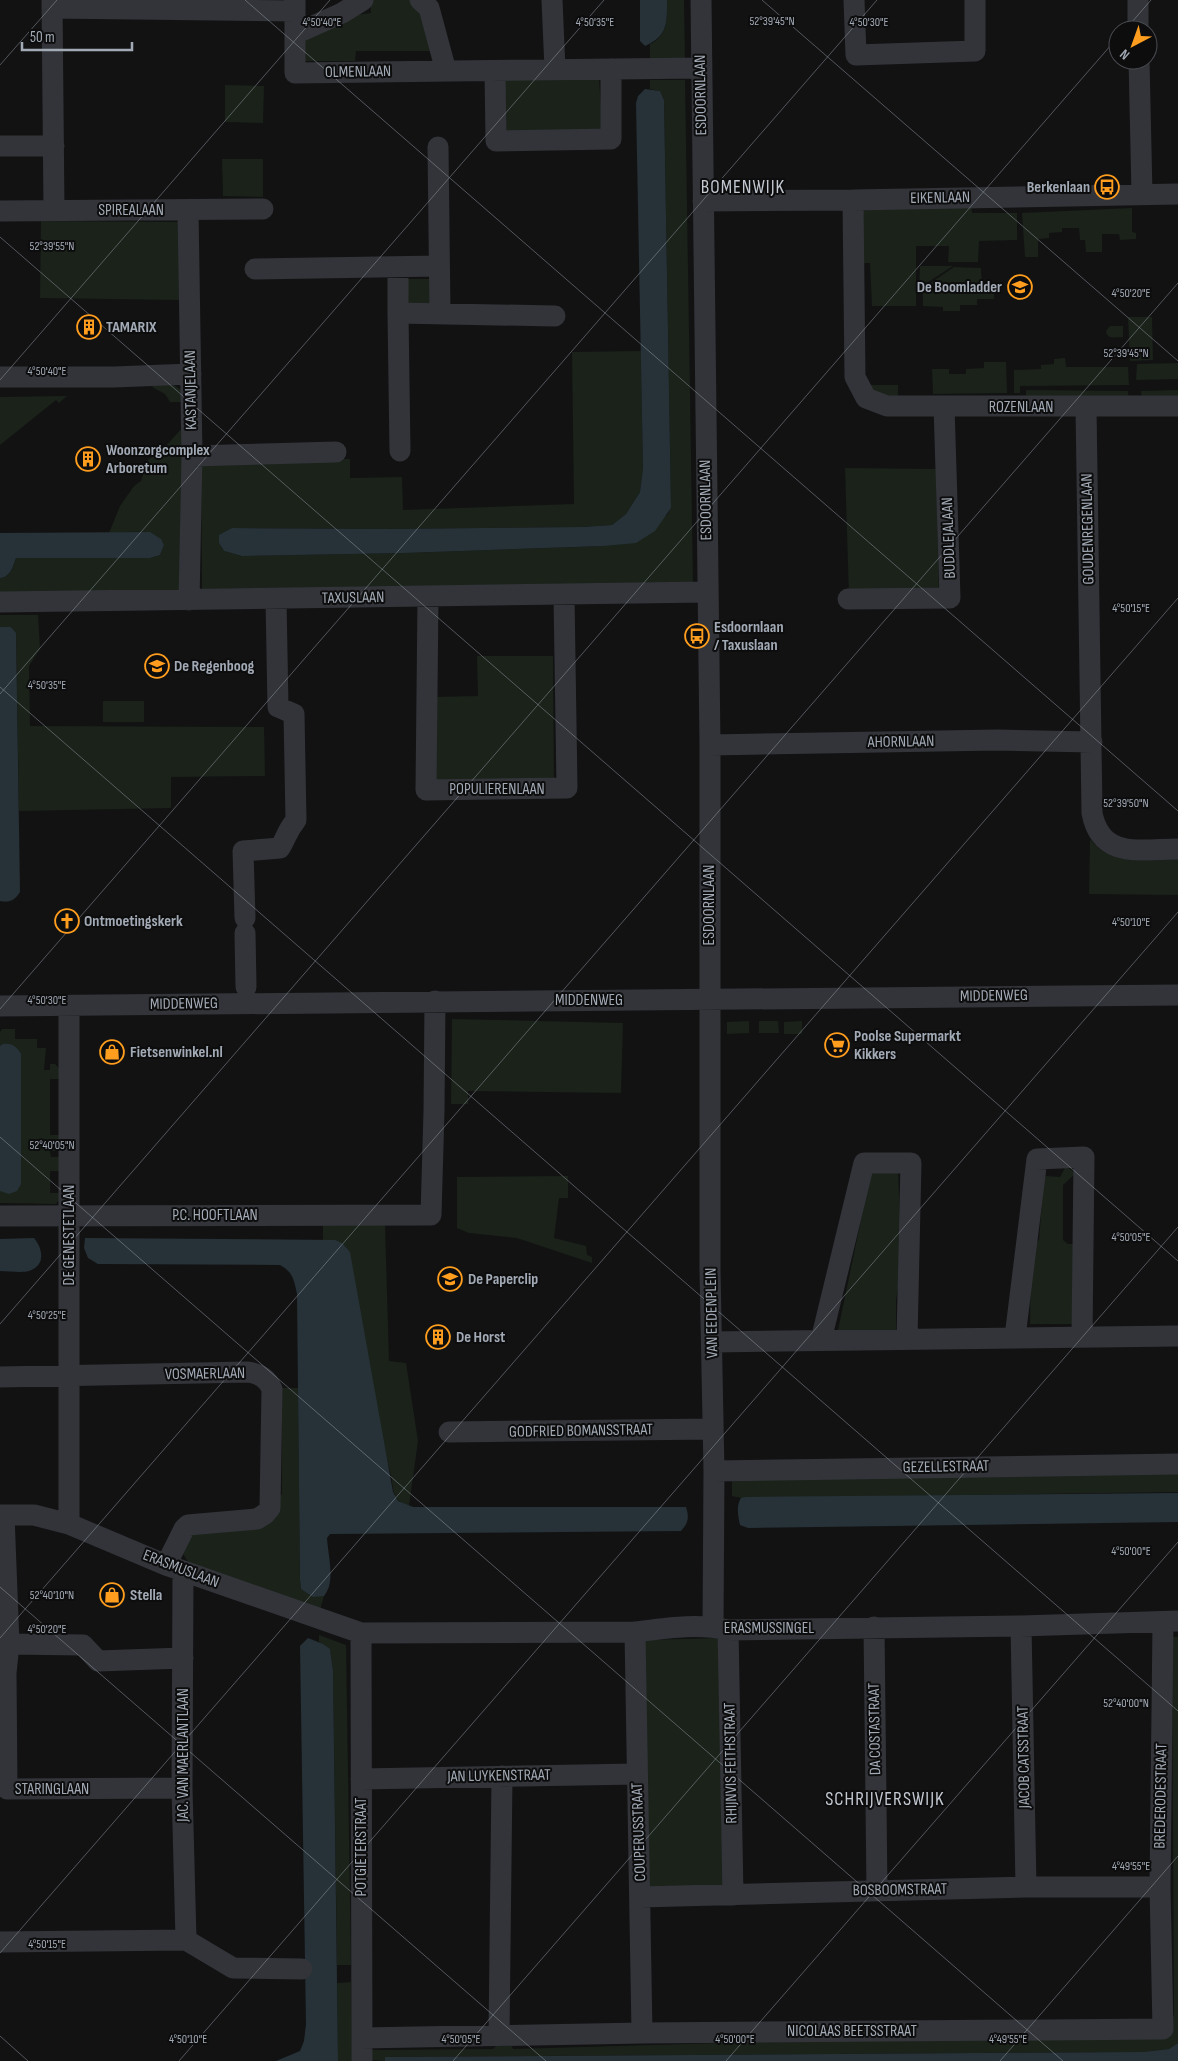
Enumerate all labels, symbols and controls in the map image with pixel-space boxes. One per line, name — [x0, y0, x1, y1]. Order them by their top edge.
text: 52°39'45"N — [749, 14, 795, 29]
text: 4°50'40"E — [302, 15, 342, 30]
text: 4°50'35"E — [576, 15, 614, 30]
text: 4°50'30"E — [849, 15, 889, 30]
scale bar — [22, 20, 132, 52]
north arrow — [1108, 20, 1158, 70]
text: 50 m — [30, 28, 55, 47]
text: N — [1116, 46, 1133, 63]
street label: ESDOORNLAAN — [691, 54, 711, 136]
street label: OLMENLAAN — [325, 62, 391, 82]
bus stop icon: Berkenlaan — [1094, 174, 1120, 200]
district label: BOMENWIJK — [701, 176, 785, 199]
place label: Berkenlaan — [1027, 178, 1090, 197]
street label: EIKENLAAN — [910, 188, 970, 208]
street label: SPIREALAAN — [98, 201, 164, 220]
text: 52°39'55"N — [30, 239, 74, 254]
school or university icon: De Boomladder — [1007, 274, 1033, 300]
place label: De Boomladder — [917, 278, 1002, 297]
text: 4°50'20"E — [1112, 286, 1151, 301]
building icon: TAMARIX — [76, 314, 102, 340]
place label: TAMARIX — [106, 318, 157, 337]
text: 52°39'45"N — [1103, 346, 1149, 361]
street label: KASTANJELAAN — [181, 350, 201, 430]
text: 4°50'40"E — [27, 364, 67, 379]
street label: ROZENLAAN — [989, 398, 1053, 417]
place label: Woonzorgcomplex Arboretum — [105, 441, 210, 478]
building icon: Woonzorgcomplex Arboretum — [75, 446, 101, 472]
street label: ESDOORNLAAN — [696, 459, 716, 541]
street label: GOUDENREGENLAAN — [1078, 473, 1098, 585]
street label: BUDDLEJALAAN — [938, 497, 960, 579]
street label: TAXUSLAAN — [322, 588, 384, 608]
text: 4°50'15"E — [1112, 601, 1150, 616]
place label: Esdoornlaan / Taxuslaan — [714, 618, 784, 655]
bus stop icon: Esdoornlaan / Taxuslaan — [684, 623, 710, 649]
school or university icon: De Regenboog — [144, 653, 170, 679]
place label: De Regenboog — [174, 657, 255, 676]
text: 4°50'35"E — [28, 678, 66, 693]
street label: AHORNLAAN — [867, 732, 934, 752]
street label: POPULIERENLAAN — [449, 780, 545, 799]
text: 52°39'50"N — [1103, 796, 1149, 811]
street label: ESDOORNLAAN — [700, 865, 719, 945]
church icon: Ontmoetingskerk — [54, 908, 80, 934]
place label: Ontmoetingskerk — [84, 912, 183, 931]
text: 4°50'10"E — [1112, 915, 1150, 930]
street label: MIDDENWEG — [960, 986, 1028, 1006]
street label: MIDDENWEG — [555, 991, 623, 1010]
text: 4°50'30"E — [27, 993, 67, 1008]
street label: MIDDENWEG — [150, 994, 218, 1014]
place label: Poolse Supermarkt Kikkers — [854, 1027, 961, 1064]
supermarket icon: Poolse Supermarkt Kikkers — [824, 1032, 850, 1058]
shop icon: Fietsenwinkel.nl — [99, 1039, 125, 1065]
place label: Fietsenwinkel.nl — [130, 1043, 223, 1062]
text: 52°40'05"N — [29, 1138, 75, 1153]
street label: DE GENESTETLAAN — [60, 1185, 79, 1285]
street label: P.C. HOOFTLAAN — [172, 1206, 258, 1225]
text: 4°50'05"E — [1112, 1230, 1150, 1245]
school or university icon: De Paperclip — [437, 1266, 463, 1292]
street label: VAN EEDENPLEIN — [702, 1267, 722, 1359]
place label: De Paperclip — [468, 1270, 538, 1289]
text: 4°50'25"E — [28, 1308, 66, 1323]
building icon: De Horst — [425, 1324, 451, 1350]
place label: De Horst — [456, 1328, 505, 1347]
street label: VOSMAERLAAN — [165, 1364, 245, 1384]
street label: GODFRIED BOMANSSTRAAT — [509, 1420, 654, 1442]
street label: GEZELLESTRAAT — [903, 1457, 990, 1477]
text: 4°50'00"E — [1111, 1544, 1151, 1559]
street label: ERASMUSLAAN — [140, 1546, 222, 1592]
shop icon: Stella — [99, 1582, 125, 1608]
place label: Stella — [130, 1586, 162, 1605]
text: 52°40'10"N — [30, 1588, 74, 1603]
street label: ERASMUSSINGEL — [724, 1619, 814, 1638]
text: 4°50'20"E — [28, 1622, 67, 1637]
street label: DA COSTASTRAAT — [865, 1682, 885, 1775]
street label: JAC. VAN MAERLANTLAAN — [174, 1688, 193, 1823]
text: 52°40'00"N — [1103, 1696, 1149, 1711]
street label: RHIJNVIS FEITHSTRAAT — [720, 1702, 742, 1824]
street label: JACOB CATSSTRAAT — [1014, 1705, 1034, 1809]
street label: BREDERODESTRAAT — [1151, 1743, 1171, 1849]
street label: JAN LUYKENSTRAAT — [446, 1766, 551, 1786]
street label: STARINGLAAN — [15, 1780, 89, 1799]
street label: COUPERUSSTRAAT — [628, 1782, 650, 1882]
district label: SCHRIJVERSWIJK — [825, 1788, 945, 1811]
street label: POTGIETERSTRAAT — [352, 1797, 371, 1897]
text: 4°49'55"E — [1112, 1859, 1150, 1874]
street label: BOSBOOMSTRAAT — [853, 1880, 948, 1900]
text: 4°50'15"E — [28, 1937, 66, 1952]
street label: NICOLAAS BEETSSTRAAT — [787, 2022, 917, 2041]
text: 4°50'10"E — [169, 2032, 207, 2047]
text: 4°50'05"E — [442, 2032, 480, 2047]
text: 4°50'00"E — [715, 2032, 755, 2047]
text: 4°49'55"E — [989, 2032, 1027, 2047]

